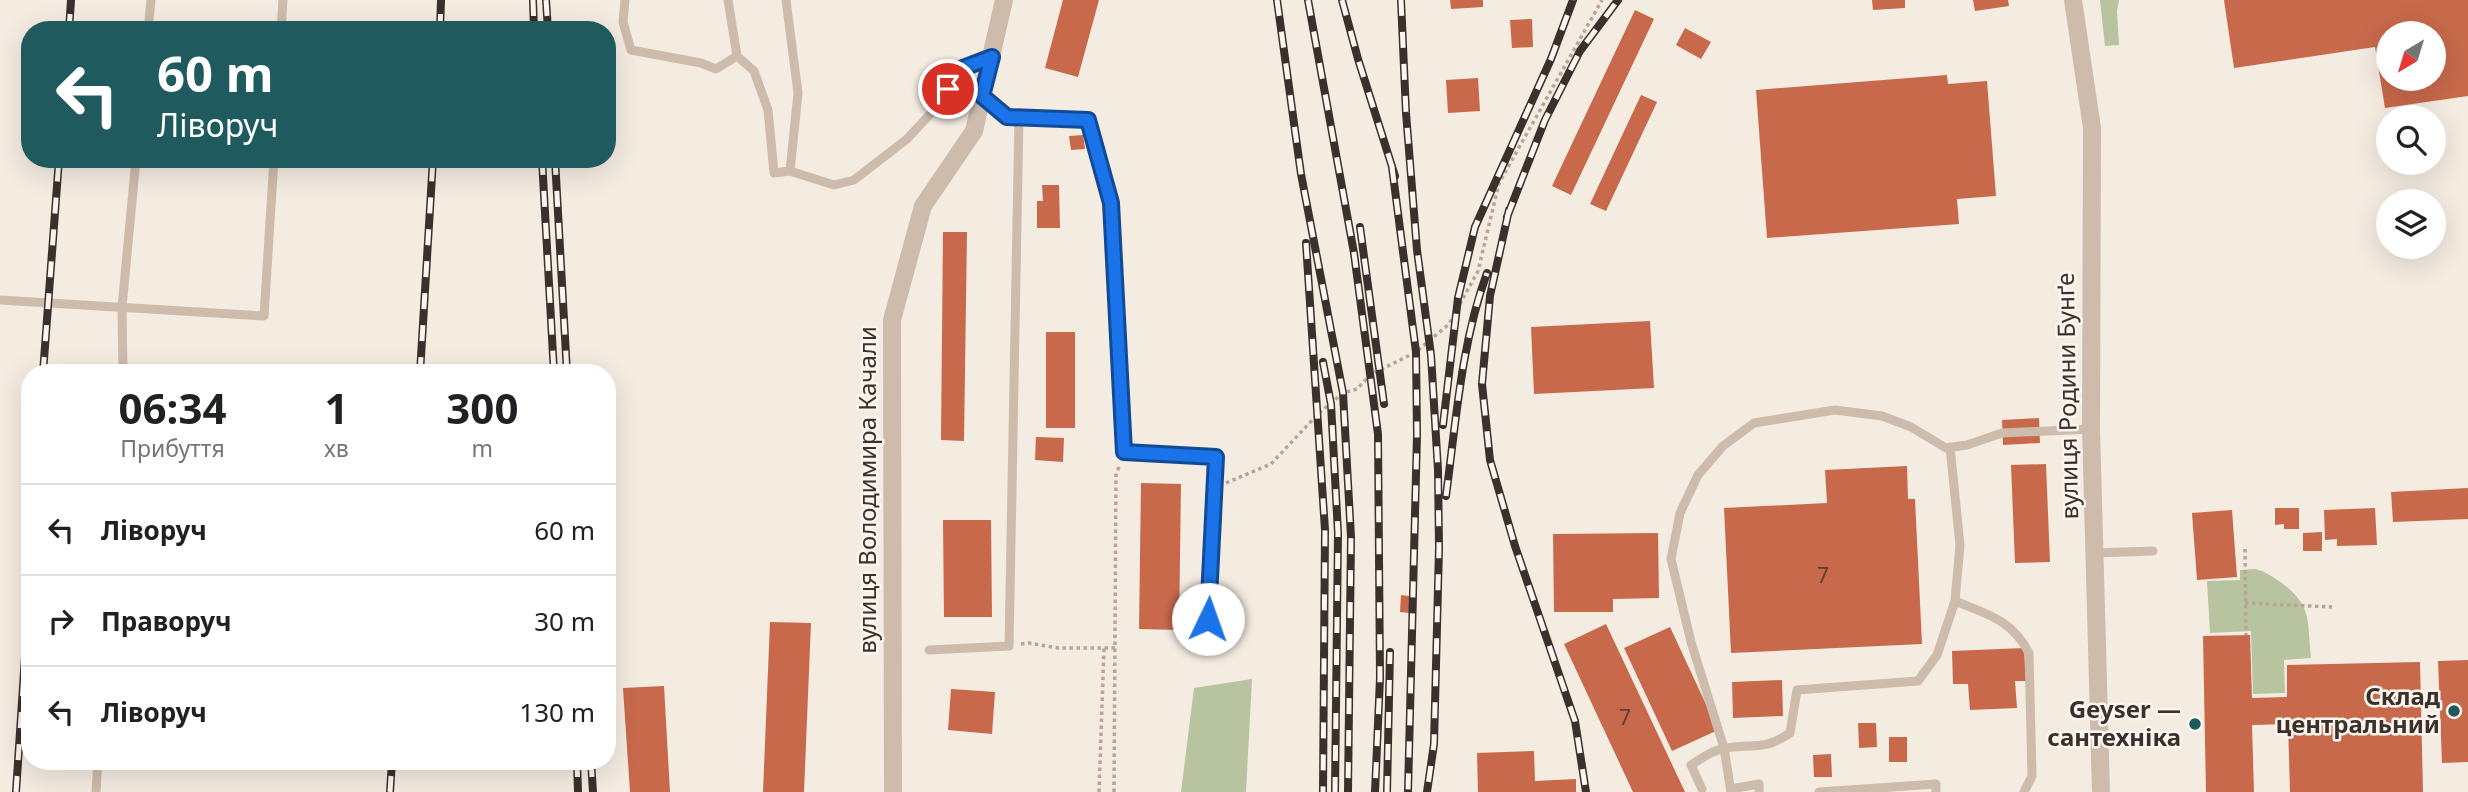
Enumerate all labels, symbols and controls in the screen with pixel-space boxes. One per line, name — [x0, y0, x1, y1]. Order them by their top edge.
north arrow — [2376, 21, 2446, 91]
map controls — [2376, 21, 2446, 259]
text: 60 m — [157, 40, 274, 106]
icon: left — [42, 49, 133, 140]
pin — [918, 59, 978, 119]
icon: arrive — [929, 70, 967, 108]
text: Ліворуч — [157, 103, 278, 146]
button: search — [2376, 105, 2446, 175]
button: layers — [2376, 189, 2446, 259]
street label: вулиця Родини Бунґе — [2048, 272, 2085, 520]
street label: вулиця Володимира Качали — [850, 326, 883, 654]
text: 06:34 — [119, 379, 226, 436]
text: 1 — [324, 379, 348, 436]
text: 300 — [446, 379, 518, 436]
text: Прибуття — [120, 432, 225, 464]
text: хв — [324, 432, 349, 464]
text: m — [472, 432, 493, 464]
icon: left — [42, 511, 80, 549]
text: Ліворуч — [101, 512, 207, 548]
text: 60 m — [534, 512, 595, 548]
house number: 7 — [1817, 561, 1829, 589]
position arrow — [1171, 582, 1245, 656]
icon: right — [42, 602, 80, 640]
text: Праворуч — [101, 603, 232, 639]
text: 30 m — [534, 603, 595, 639]
place label: Склад центральний — [2276, 679, 2441, 740]
place label: Geyser — сантехніка — [2047, 692, 2181, 753]
icon: left — [42, 693, 80, 731]
text: Ліворуч — [101, 694, 207, 730]
text: 130 m — [519, 694, 595, 730]
house number: 7 — [1619, 703, 1631, 731]
marker: Склад центральний — [2446, 703, 2462, 719]
marker: Geyser — сантехніка — [2187, 716, 2203, 732]

